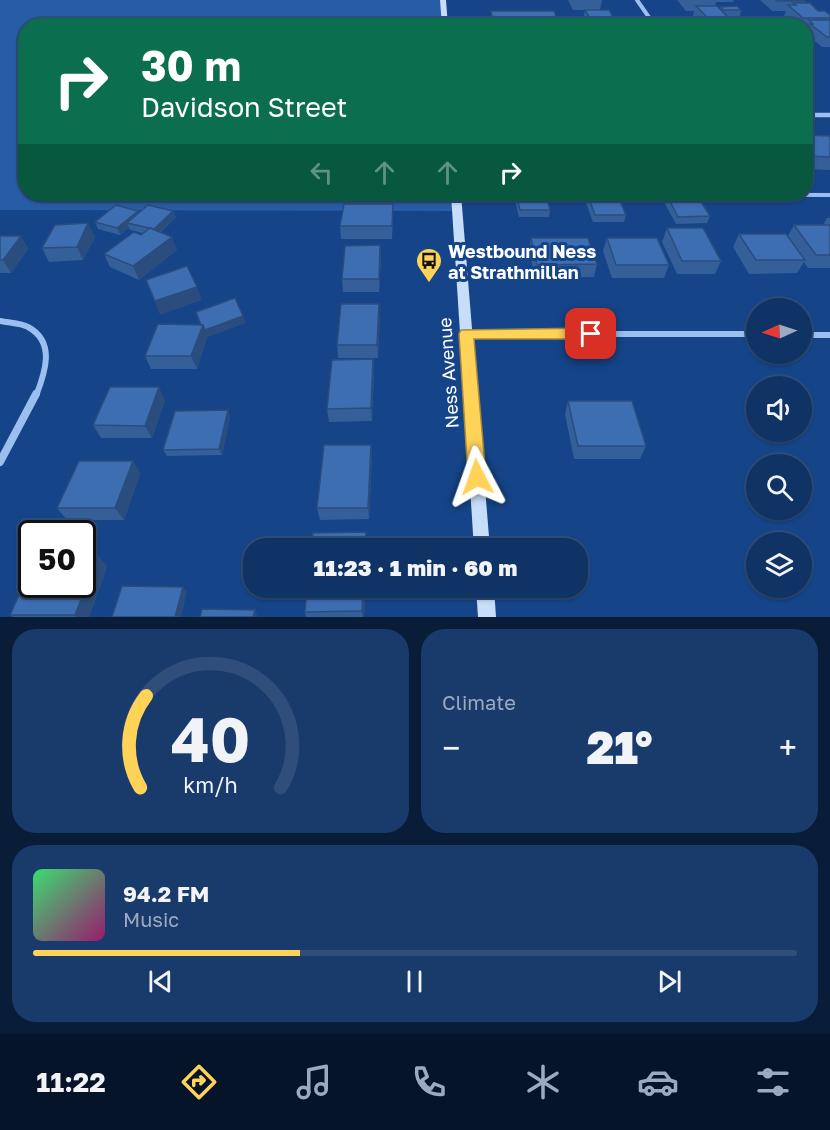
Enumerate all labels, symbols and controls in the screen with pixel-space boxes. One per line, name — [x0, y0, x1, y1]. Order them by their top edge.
text: 30 m — [141, 40, 241, 90]
icon: right — [42, 42, 120, 120]
text: Davidson Street — [141, 91, 347, 123]
icon: left — [305, 156, 338, 189]
icon: ahead — [368, 156, 401, 189]
icon: ahead — [431, 156, 464, 189]
icon: right — [494, 156, 527, 189]
place label: Westbound Ness at Strathmillan — [448, 240, 596, 283]
bus stop icon: Westbound Ness at Strathmillan — [414, 246, 444, 284]
north arrow — [746, 298, 812, 364]
map controls — [746, 298, 812, 598]
pin — [565, 308, 616, 359]
street label: Ness Avenue — [433, 317, 463, 429]
icon: arrive — [574, 317, 607, 350]
button: sound — [746, 376, 812, 442]
position arrow — [445, 445, 509, 509]
button: search — [746, 454, 812, 520]
speed limit sign: 50 — [18, 520, 96, 598]
button: layers — [746, 532, 812, 598]
text: 11:23 · 1 min · 60 m — [314, 554, 517, 581]
text: Climate — [442, 690, 516, 714]
text: 40 — [171, 701, 250, 776]
text: 21° — [586, 720, 653, 774]
text: − — [442, 728, 460, 767]
text: + — [779, 728, 797, 767]
text: km/h — [183, 772, 238, 798]
text: 94.2 FM — [123, 880, 209, 907]
text: Music — [123, 907, 179, 931]
icon: previous — [144, 965, 177, 998]
icon: pause — [398, 965, 431, 998]
icon: next — [653, 965, 686, 998]
icon: directions — [178, 1061, 220, 1103]
icon: music — [293, 1061, 335, 1103]
icon: phone — [408, 1061, 450, 1103]
icon: climate — [522, 1061, 564, 1103]
icon: car — [637, 1061, 679, 1103]
icon: filters — [752, 1061, 794, 1103]
text: 11:22 — [36, 1066, 106, 1098]

